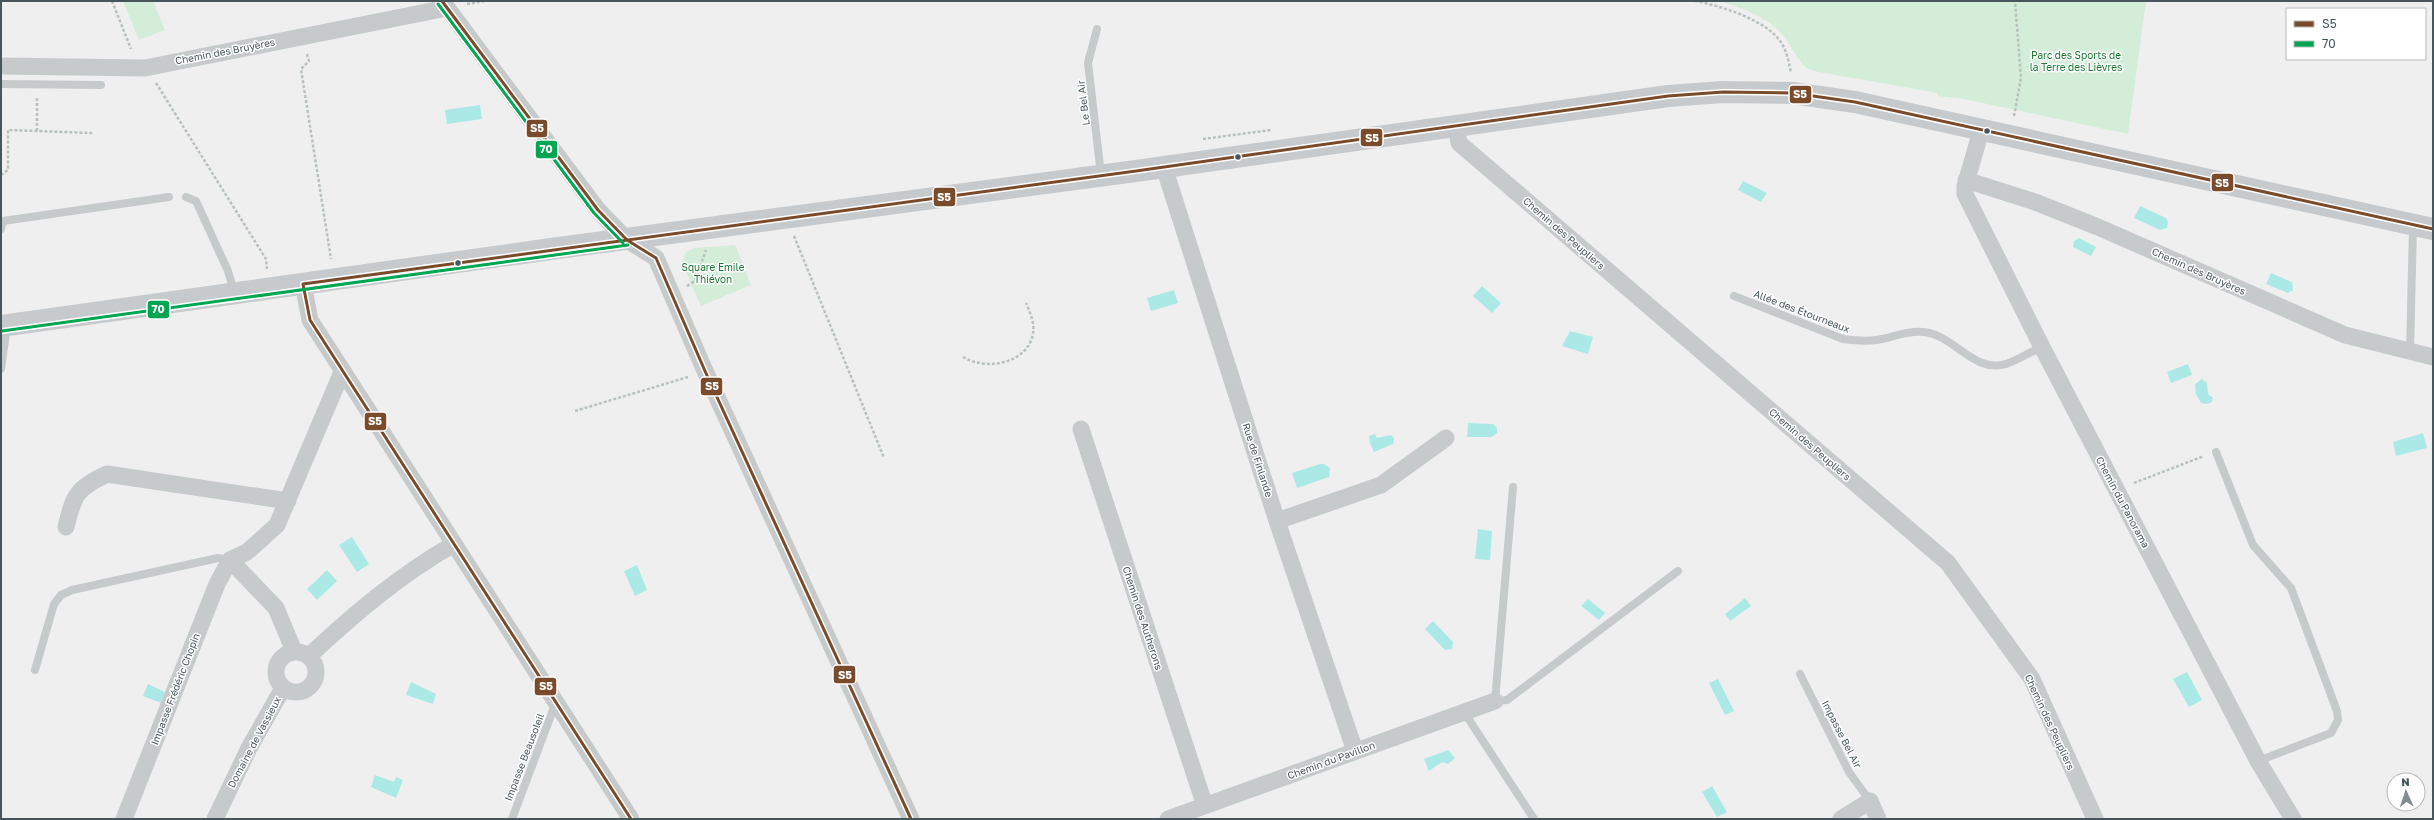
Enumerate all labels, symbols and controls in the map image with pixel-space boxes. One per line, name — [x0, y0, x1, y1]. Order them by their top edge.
legend — [2286, 8, 2426, 60]
text: S5 — [2322, 16, 2337, 31]
street label: Chemin des Bruyères — [174, 35, 276, 67]
text: 70 — [2322, 36, 2336, 51]
park label: Parc des Sports de la Terre des Lièvres — [2030, 49, 2122, 73]
street label: Le Bel Air — [1074, 80, 1092, 126]
line badge: S5 — [1789, 85, 1812, 104]
text: S5 — [1793, 87, 1807, 100]
line badge: S5 — [526, 119, 548, 138]
text: S5 — [530, 121, 544, 134]
unlabelled marker — [1982, 126, 1992, 136]
line badge: S5 — [1360, 128, 1383, 147]
text: S5 — [1365, 131, 1379, 144]
line badge: 70 — [535, 140, 558, 159]
text: 70 — [539, 142, 553, 155]
unlabelled marker — [1233, 152, 1243, 162]
line badge: S5 — [2211, 173, 2234, 192]
text: S5 — [2215, 176, 2229, 189]
line badge: S5 — [933, 187, 956, 207]
text: S5 — [937, 190, 951, 203]
street label: Chemin des Peupliers — [1521, 194, 1607, 272]
street label: Chemin des Bruyères — [2150, 245, 2248, 297]
unlabelled marker — [453, 258, 463, 268]
park label: Square Emile Thiévon — [682, 261, 745, 285]
street label: Allée des Étourneaux — [1752, 287, 1852, 335]
line badge: 70 — [147, 300, 170, 319]
text: 70 — [151, 302, 165, 315]
line badge: S5 — [700, 377, 723, 396]
text: S5 — [705, 379, 719, 392]
street label: Chemin des Peupliers — [1767, 405, 1853, 483]
line badge: S5 — [364, 412, 387, 431]
text: S5 — [368, 414, 382, 427]
street label: Rue de Finlande — [1240, 421, 1276, 499]
street label: Chemin du Panorama — [2094, 454, 2152, 550]
street label: Chemin des Autherons — [1121, 565, 1165, 671]
street label: Impasse Frédéric Chopin — [148, 631, 202, 747]
line badge: S5 — [833, 665, 856, 684]
text: S5 — [838, 668, 852, 681]
street label: Chemin des Peupliers — [2023, 672, 2077, 772]
line badge: S5 — [534, 677, 557, 696]
text: S5 — [539, 679, 553, 692]
street label: Domaine de Vassieux — [225, 694, 283, 790]
street label: Impasse Bel Air — [1820, 698, 1864, 770]
street label: Impasse Beausoleil — [502, 711, 546, 803]
street label: Chemin du Pavillon — [1286, 739, 1376, 781]
north arrow — [2386, 772, 2426, 812]
text: N — [2401, 775, 2410, 788]

